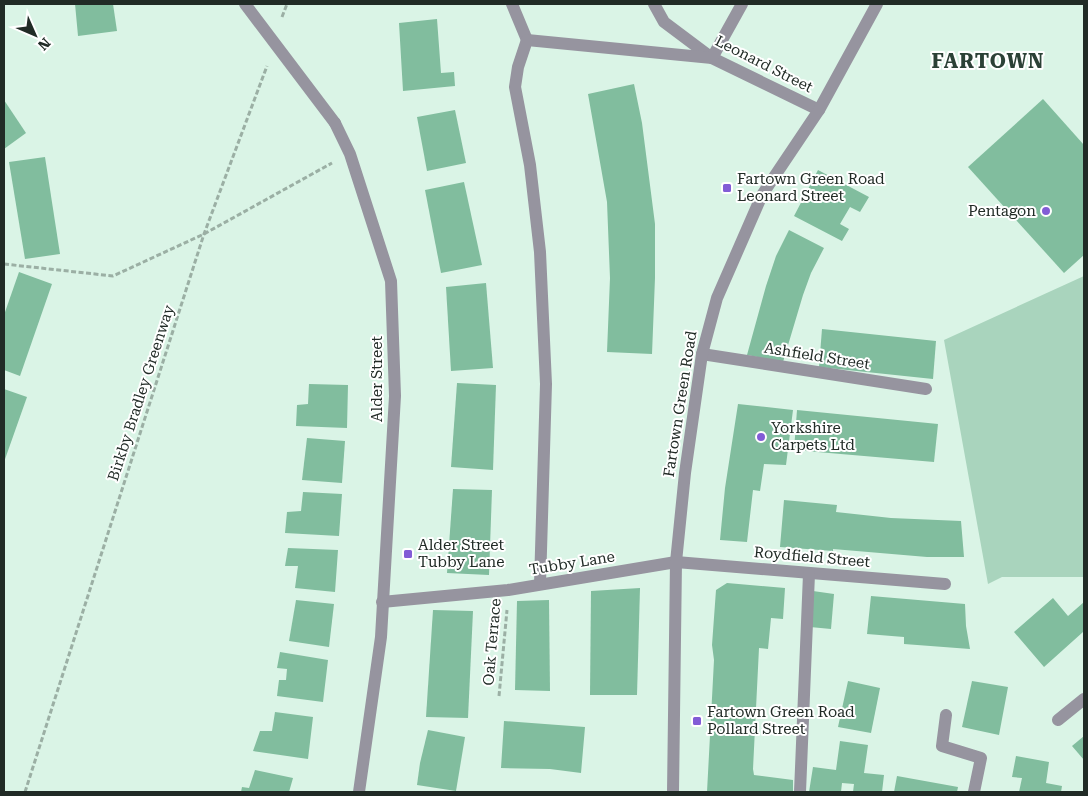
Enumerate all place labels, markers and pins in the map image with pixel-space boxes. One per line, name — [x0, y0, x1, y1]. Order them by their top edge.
place label: Fartown Green Road Leonard Street — [737, 170, 885, 205]
marker: Fartown Green Road Leonard Street — [721, 182, 733, 194]
place label: Pentagon — [968, 202, 1036, 220]
marker: Pentagon — [1040, 205, 1052, 217]
place label: Yorkshire Carpets Ltd — [771, 419, 855, 454]
marker: Yorkshire Carpets Ltd — [755, 431, 767, 443]
place label: Alder Street Tubby Lane — [418, 536, 505, 571]
marker: Alder Street Tubby Lane — [402, 548, 414, 560]
place label: Fartown Green Road Pollard Street — [707, 703, 855, 738]
marker: Fartown Green Road Pollard Street — [691, 715, 703, 727]

